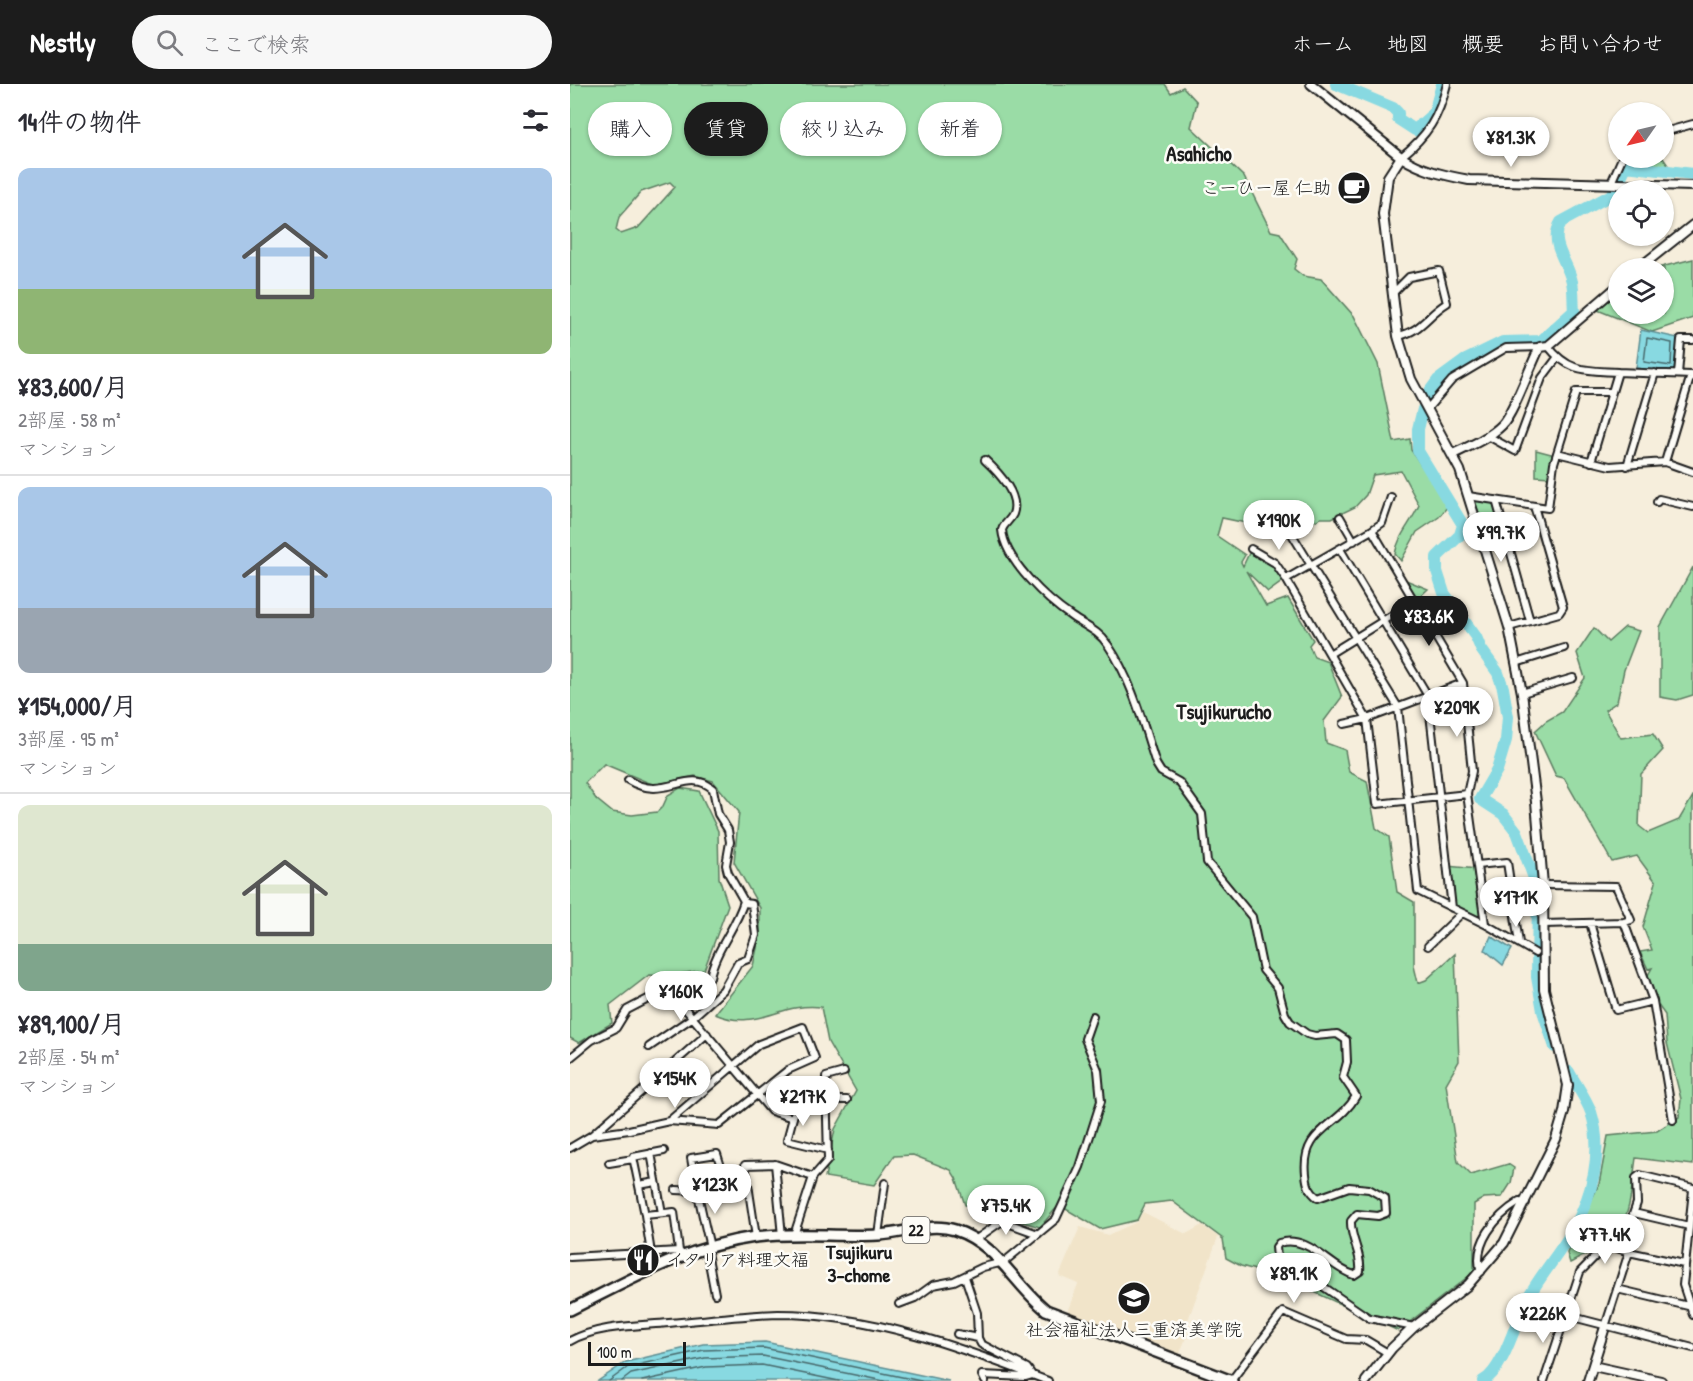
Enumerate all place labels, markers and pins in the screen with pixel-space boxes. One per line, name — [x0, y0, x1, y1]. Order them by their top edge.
pin: ¥81.3K — [1462, 117, 1560, 168]
cafe icon: こーひー屋 仁助 — [1336, 170, 1372, 206]
place label: こーひー屋 仁助 — [1202, 175, 1331, 200]
pin: ¥190K — [1237, 500, 1321, 551]
pin: ¥99.7K — [1452, 512, 1550, 563]
pin: ¥83.6K — [1380, 596, 1478, 647]
pin: ¥209K — [1415, 687, 1499, 738]
pin: ¥171K — [1474, 877, 1558, 928]
pin: ¥160K — [639, 971, 723, 1022]
pin: ¥154K — [633, 1058, 717, 1109]
pin: ¥217K — [761, 1076, 845, 1127]
pin: ¥123K — [673, 1164, 757, 1215]
pin: ¥75.4K — [957, 1185, 1055, 1236]
pin: ¥77.4K — [1556, 1214, 1654, 1265]
restaurant icon: イタリア料理文福 — [625, 1242, 661, 1278]
place label: イタリア料理文福 — [666, 1247, 809, 1272]
pin: ¥89.1K — [1245, 1253, 1343, 1304]
school or university icon: 社会福祉法人三重済美学院 — [1116, 1280, 1152, 1316]
pin: ¥226K — [1501, 1293, 1585, 1344]
place label: 社会福祉法人三重済美学院 — [1026, 1317, 1242, 1342]

